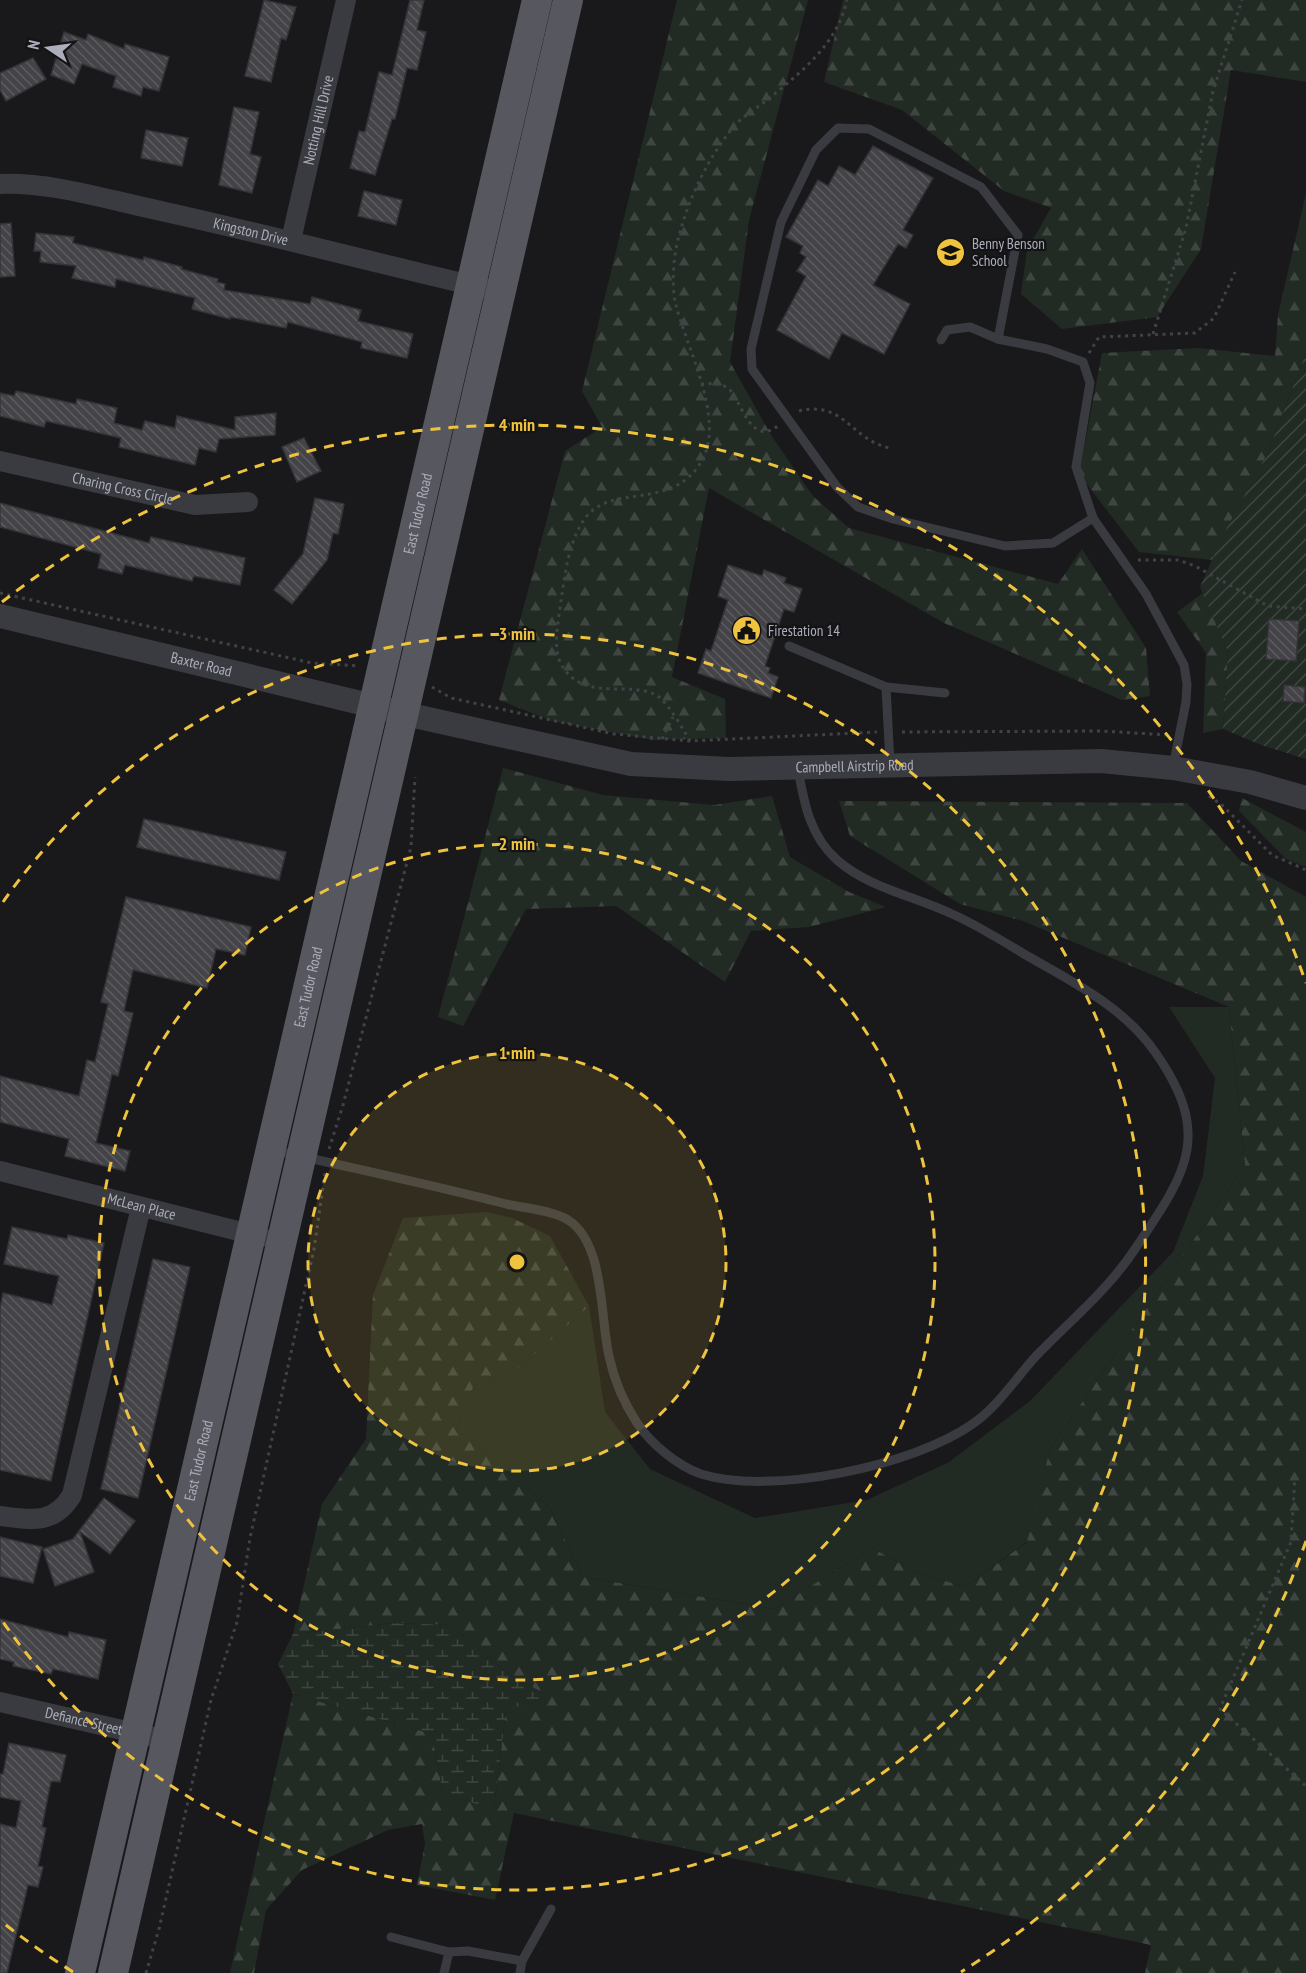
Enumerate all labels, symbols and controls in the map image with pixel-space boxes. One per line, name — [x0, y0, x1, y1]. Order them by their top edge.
north arrow — [18, 18, 78, 78]
text: N — [23, 38, 44, 51]
street label: Notting Hill Drive — [299, 73, 337, 167]
street label: Kingston Drive — [212, 213, 290, 249]
place label: Benny Benson School — [972, 234, 1045, 270]
school or university icon: Benny Benson School — [935, 237, 967, 269]
text: 4 min — [499, 413, 535, 436]
street label: Charing Cross Circle — [71, 468, 175, 509]
street label: East Tudor Road — [399, 471, 436, 556]
public building icon: Firestation 14 — [731, 615, 763, 647]
place label: Firestation 14 — [768, 621, 840, 640]
text: 3 min — [499, 622, 535, 645]
street label: Baxter Road — [169, 647, 234, 681]
street label: Campbell Airstrip Road — [796, 755, 914, 777]
text: 2 min — [499, 832, 535, 855]
street label: East Tudor Road — [289, 945, 326, 1029]
text: 1 min — [499, 1041, 535, 1064]
street label: McLean Place — [105, 1188, 178, 1224]
centre of rings — [507, 1252, 527, 1272]
street label: East Tudor Road — [180, 1418, 217, 1503]
street label: Defiance Street — [43, 1703, 124, 1739]

